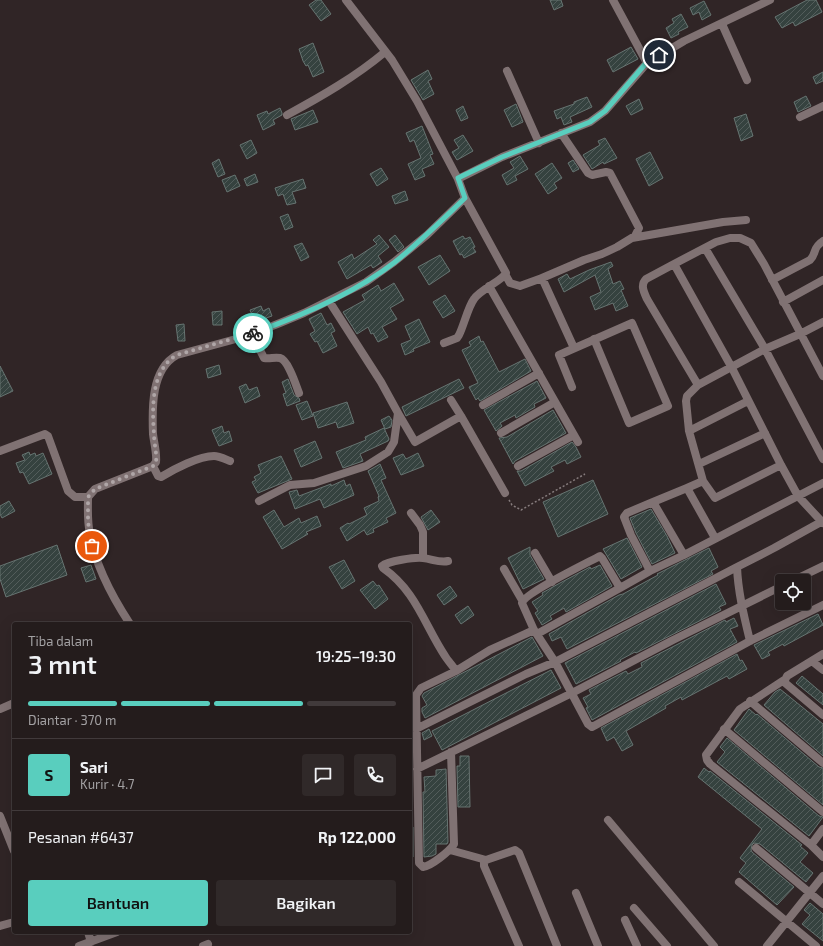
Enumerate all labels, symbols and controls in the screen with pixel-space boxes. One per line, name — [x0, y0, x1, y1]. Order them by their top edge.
pin — [642, 38, 676, 72]
icon: home — [648, 44, 670, 66]
courier — [233, 313, 273, 353]
icon: bike — [242, 322, 264, 344]
pin — [75, 529, 109, 563]
icon: bag — [81, 535, 103, 557]
map controls — [775, 574, 811, 610]
button: locate — [775, 574, 811, 610]
text: Tiba dalam — [28, 633, 93, 649]
text: 19:25–19:30 — [316, 647, 396, 665]
text: 3 mnt — [28, 648, 97, 679]
text: Diantar · 370 m — [28, 712, 116, 728]
button: chat — [302, 754, 344, 796]
button: phone — [354, 754, 396, 796]
text: Sari — [80, 758, 108, 776]
text: S — [45, 766, 53, 784]
text: Kurir · 4.7 — [80, 776, 134, 792]
text: Pesanan #6437 — [28, 828, 134, 846]
text: Rp 122,000 — [318, 828, 396, 846]
button: Bantuan — [28, 880, 208, 926]
button: Bagikan — [216, 880, 396, 926]

